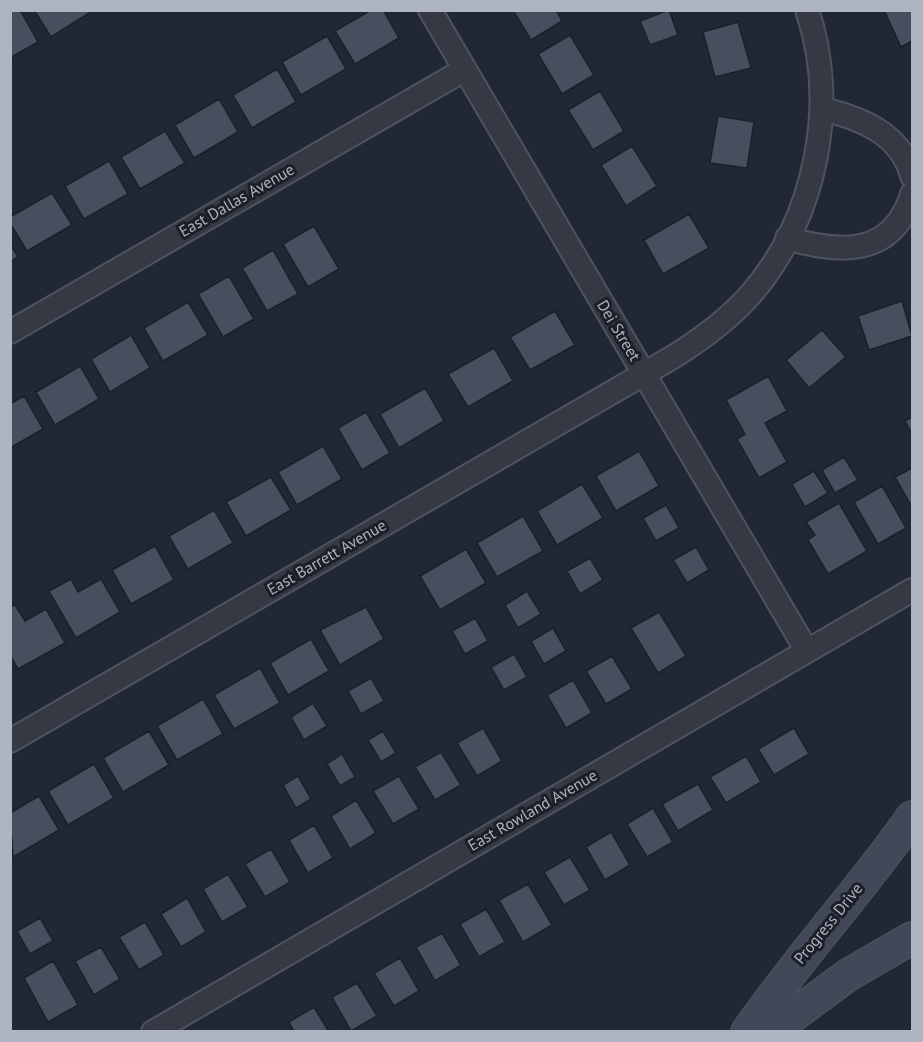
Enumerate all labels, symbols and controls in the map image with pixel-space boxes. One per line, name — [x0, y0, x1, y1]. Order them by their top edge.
street label: East Dallas Avenue — [176, 160, 298, 242]
street label: Dei Street — [592, 297, 644, 365]
street label: East Barrett Avenue — [264, 516, 390, 600]
street label: East Rowland Avenue — [465, 766, 601, 856]
street label: Progress Drive — [791, 880, 867, 968]

